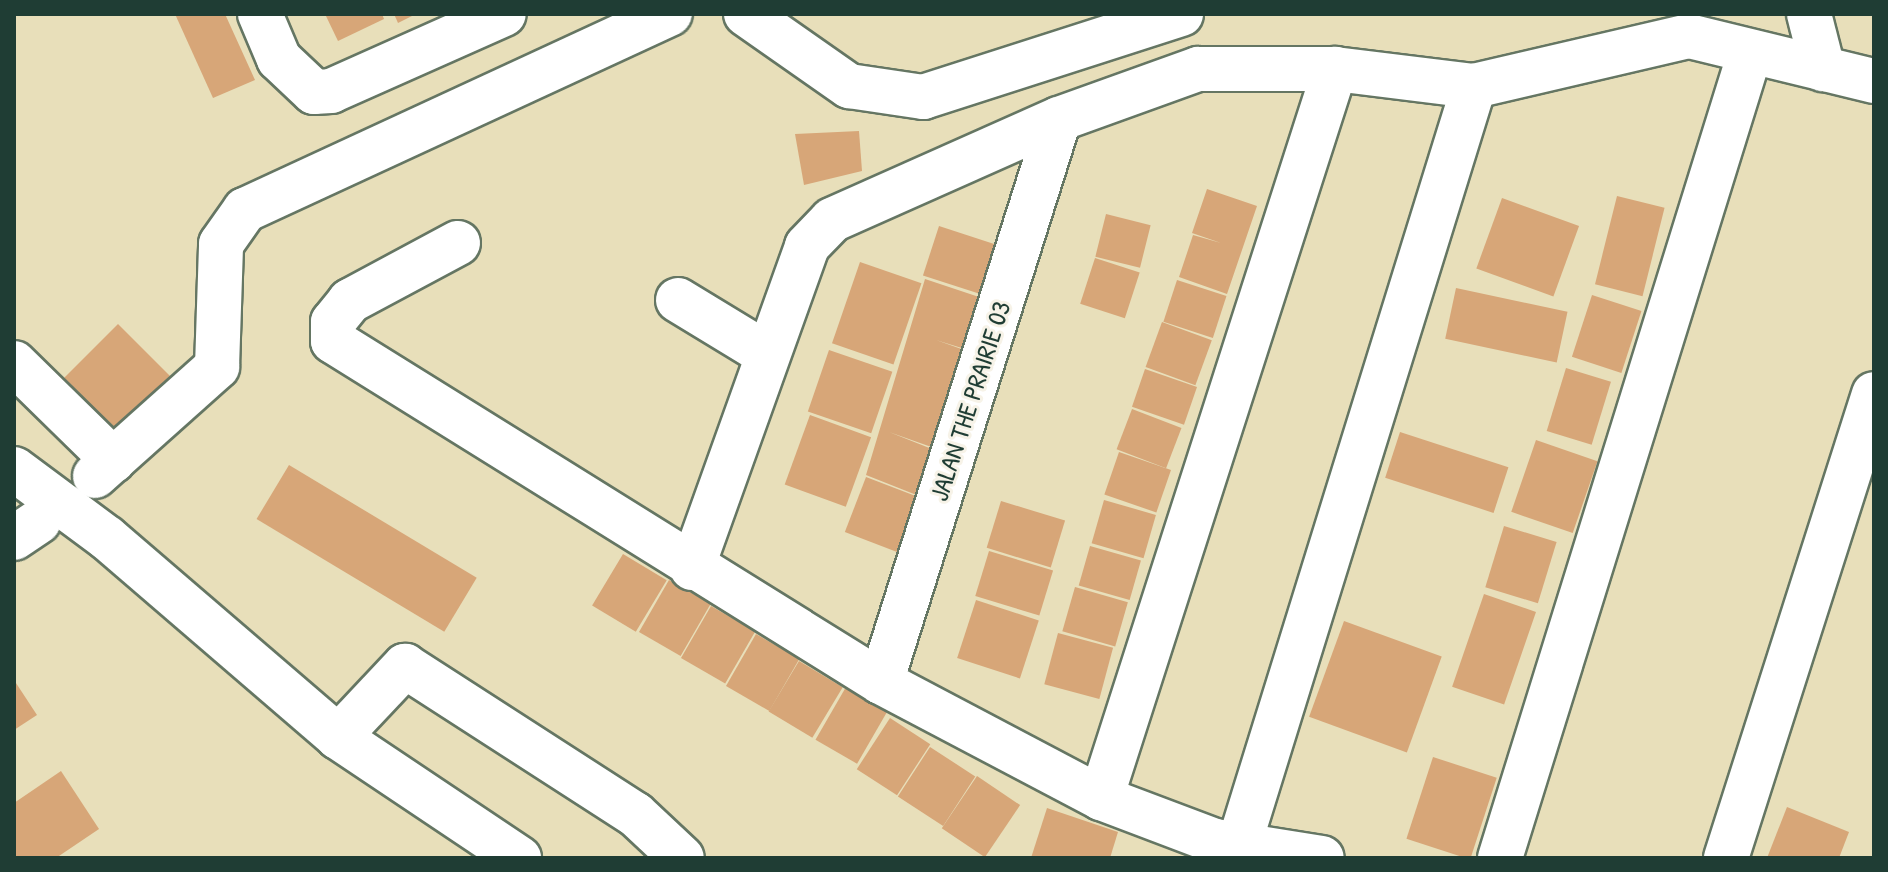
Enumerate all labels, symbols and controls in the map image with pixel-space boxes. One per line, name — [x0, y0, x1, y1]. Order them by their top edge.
street label: JALAN THE PRAIRIE 03 — [923, 297, 1017, 505]

